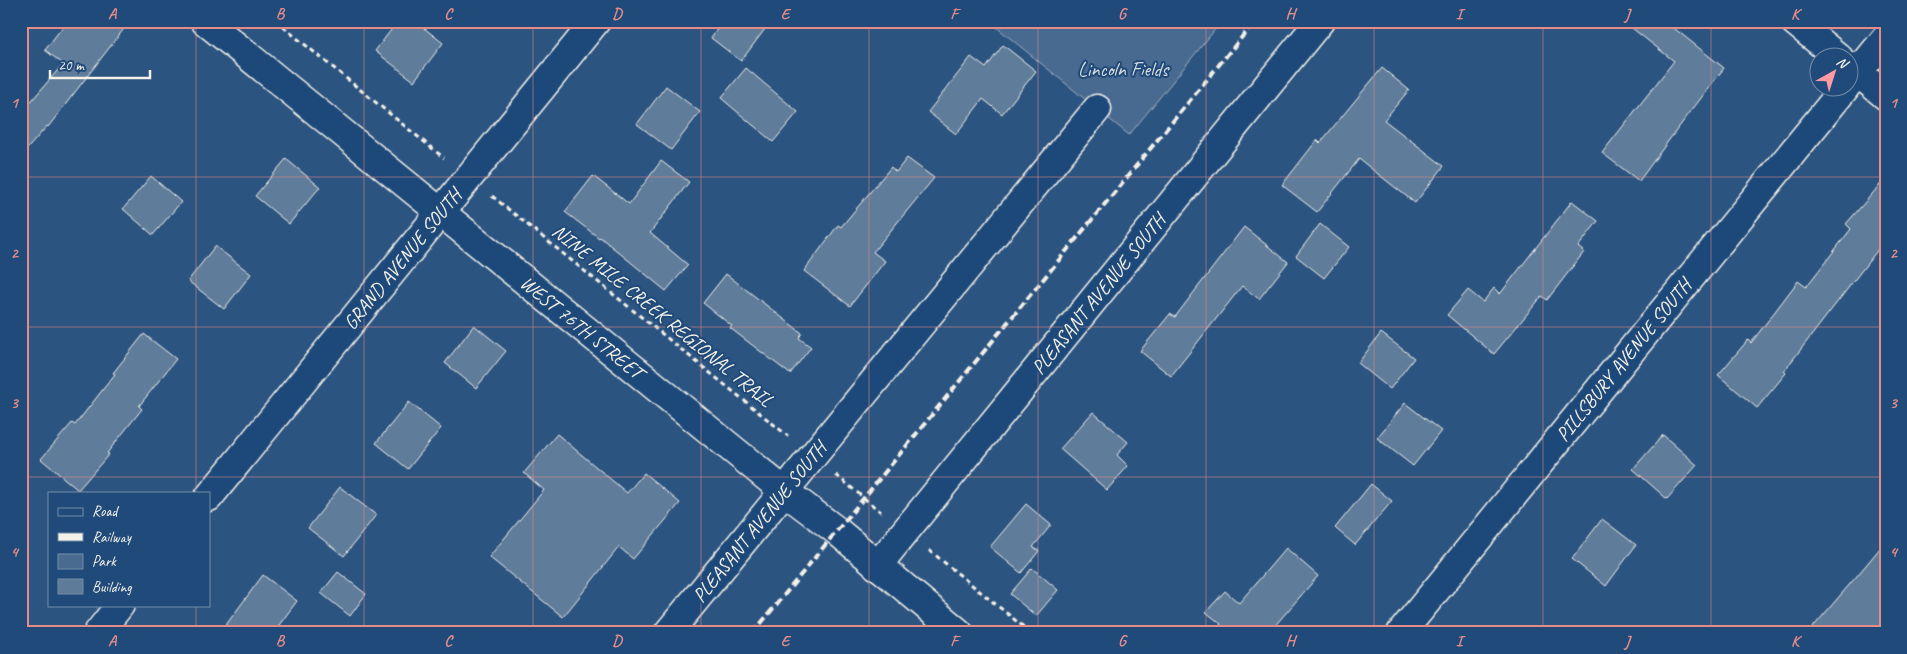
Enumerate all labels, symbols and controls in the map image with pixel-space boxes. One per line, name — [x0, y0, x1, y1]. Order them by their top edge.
text: A — [108, 4, 118, 24]
text: B — [276, 4, 286, 24]
text: C — [444, 4, 454, 24]
text: D — [612, 4, 623, 24]
text: E — [781, 4, 792, 24]
text: F — [950, 4, 961, 24]
text: G — [1118, 4, 1128, 24]
text: H — [1285, 4, 1297, 24]
text: I — [1456, 4, 1466, 24]
text: J — [1623, 4, 1632, 24]
text: K — [1791, 4, 1803, 24]
scale bar — [50, 48, 150, 80]
north arrow — [1810, 48, 1860, 98]
text: N — [1833, 53, 1852, 73]
text: 20 m — [58, 56, 85, 75]
park label: Lincoln Fields — [1078, 57, 1170, 82]
text: 1 — [10, 93, 19, 113]
text: 1 — [1889, 93, 1898, 113]
street label: GRAND AVENUE SOUTH — [338, 181, 469, 335]
street label: PLEASANT AVENUE SOUTH — [1026, 206, 1173, 380]
street label: NINE MILE CREEK REGIONAL TRAIL — [547, 219, 778, 413]
text: 2 — [10, 243, 19, 263]
text: 2 — [1889, 243, 1898, 263]
street label: WEST 76TH STREET — [515, 270, 652, 388]
street label: PILLSBURY AVENUE SOUTH — [1550, 271, 1699, 447]
text: 3 — [10, 393, 19, 413]
text: 3 — [1889, 393, 1898, 413]
street label: PLEASANT AVENUE SOUTH — [687, 434, 834, 608]
legend — [48, 492, 210, 606]
text: Road — [92, 502, 119, 521]
text: Railway — [92, 528, 133, 547]
text: 4 — [10, 542, 19, 562]
text: 4 — [1889, 542, 1898, 562]
text: Park — [92, 552, 117, 571]
text: Building — [92, 578, 132, 597]
text: A — [108, 631, 118, 651]
text: B — [276, 631, 286, 651]
text: C — [444, 631, 454, 651]
text: D — [612, 631, 623, 651]
text: E — [781, 631, 792, 651]
text: F — [950, 631, 961, 651]
text: G — [1118, 631, 1128, 651]
text: H — [1285, 631, 1297, 651]
text: I — [1456, 631, 1466, 651]
text: J — [1623, 631, 1632, 651]
text: K — [1791, 631, 1803, 651]

